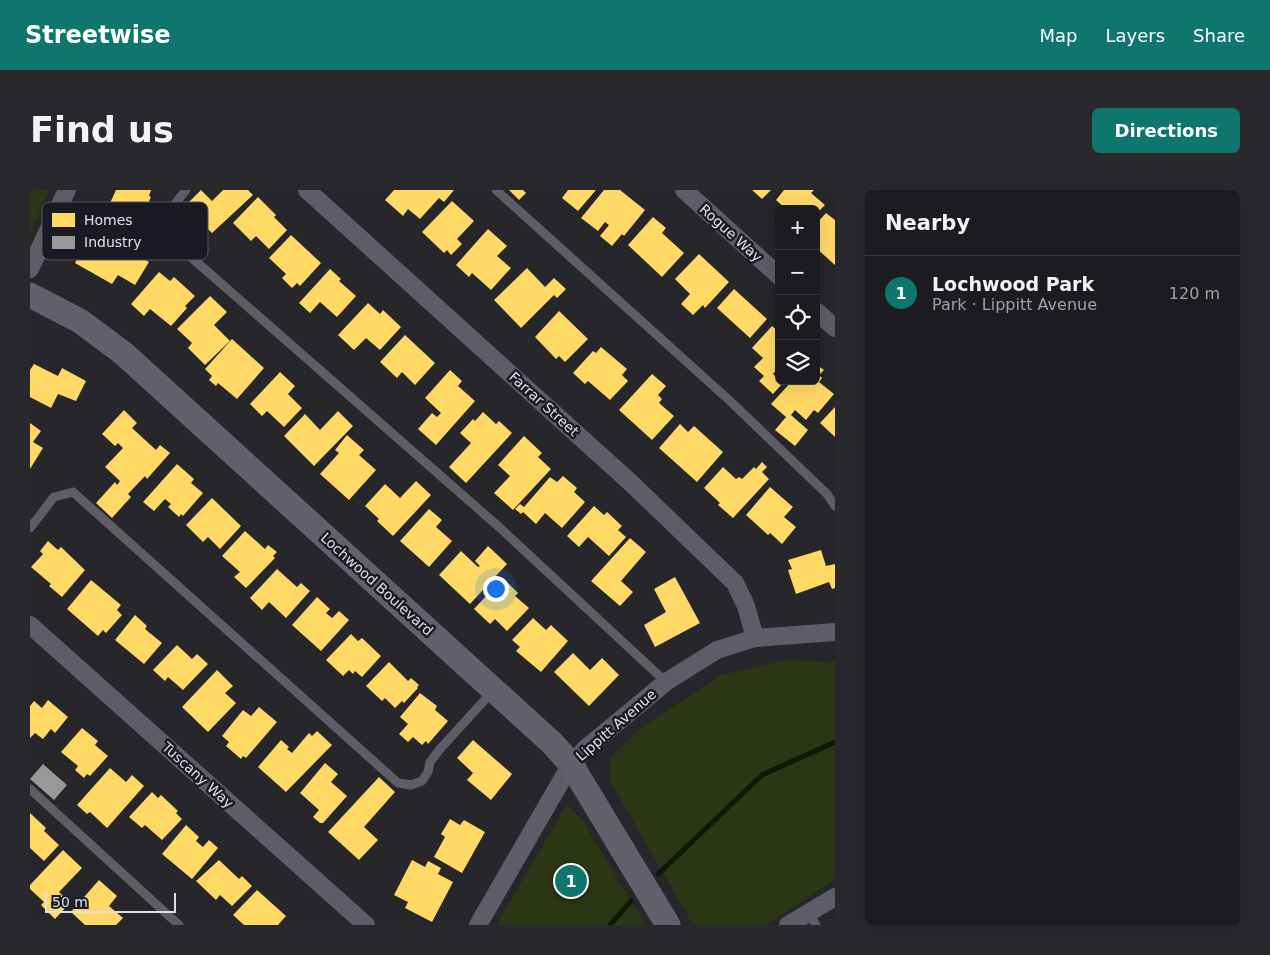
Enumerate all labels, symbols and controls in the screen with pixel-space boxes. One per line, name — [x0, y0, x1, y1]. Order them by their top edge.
text: Streetwise — [25, 21, 171, 49]
text: Map — [1039, 25, 1077, 46]
text: Layers — [1105, 25, 1165, 46]
text: Share — [1193, 25, 1245, 46]
button: Directions — [1092, 108, 1240, 153]
text: Find us — [30, 110, 174, 150]
street label: Rogue Way — [697, 201, 765, 265]
legend — [42, 202, 208, 260]
map controls — [775, 205, 820, 385]
button: + — [775, 205, 820, 250]
text: Nearby — [885, 211, 970, 235]
text: Homes — [84, 212, 133, 228]
text: Industry — [84, 234, 142, 250]
button: − — [775, 250, 820, 295]
text: Lochwood Park — [932, 273, 1094, 295]
text: 1 — [895, 284, 907, 303]
text: 120 m — [1169, 284, 1220, 303]
button: locate — [775, 295, 820, 340]
text: Park · Lippitt Avenue — [932, 295, 1097, 314]
button: layers — [775, 340, 820, 385]
street label: Farrar Street — [506, 369, 582, 440]
street label: Lochwood Boulevard — [318, 529, 436, 639]
your location — [483, 576, 509, 602]
street label: Lippitt Avenue — [573, 686, 659, 764]
street label: Tuscany Way — [158, 738, 237, 811]
pin: 1 — [555, 862, 587, 900]
scale bar — [45, 890, 176, 913]
text: 50 m — [52, 894, 88, 910]

